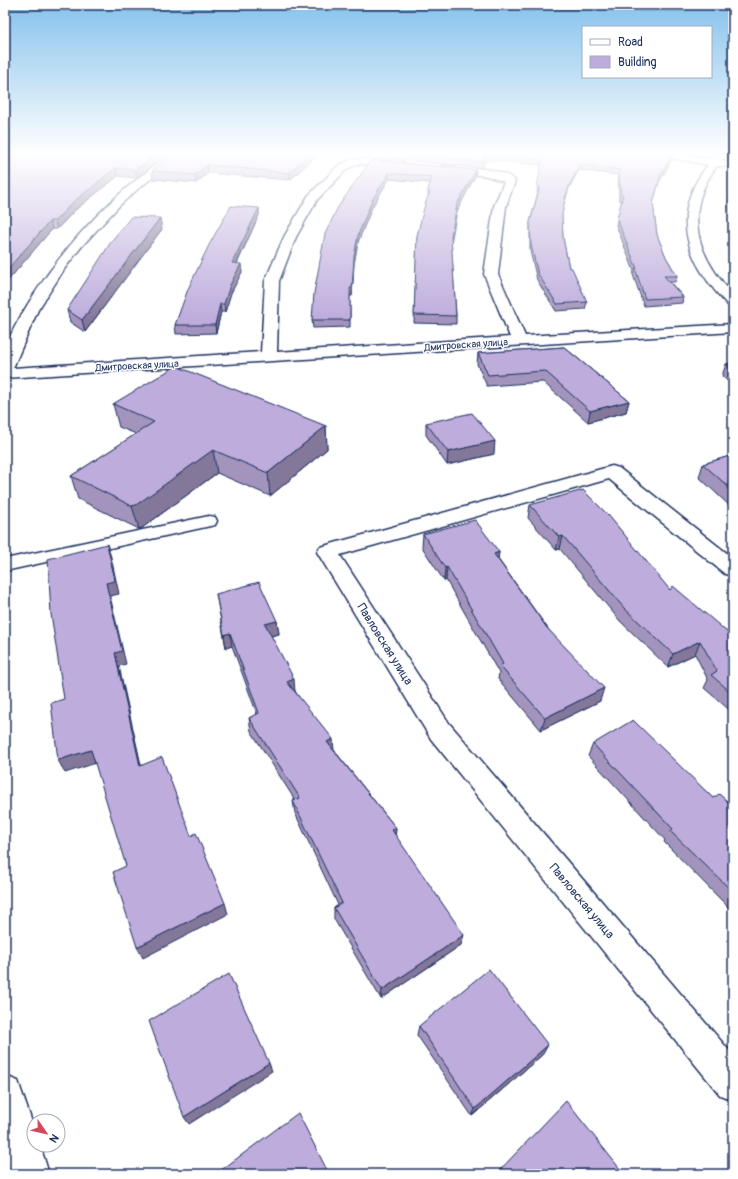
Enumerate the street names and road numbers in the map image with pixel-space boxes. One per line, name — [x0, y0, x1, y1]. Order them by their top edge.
street label: Дмитровская улица — [423, 336, 509, 354]
street label: Дмитровская улица — [94, 358, 180, 374]
street label: Павловская улица — [353, 601, 416, 688]
street label: Павловская улица — [546, 861, 618, 942]

